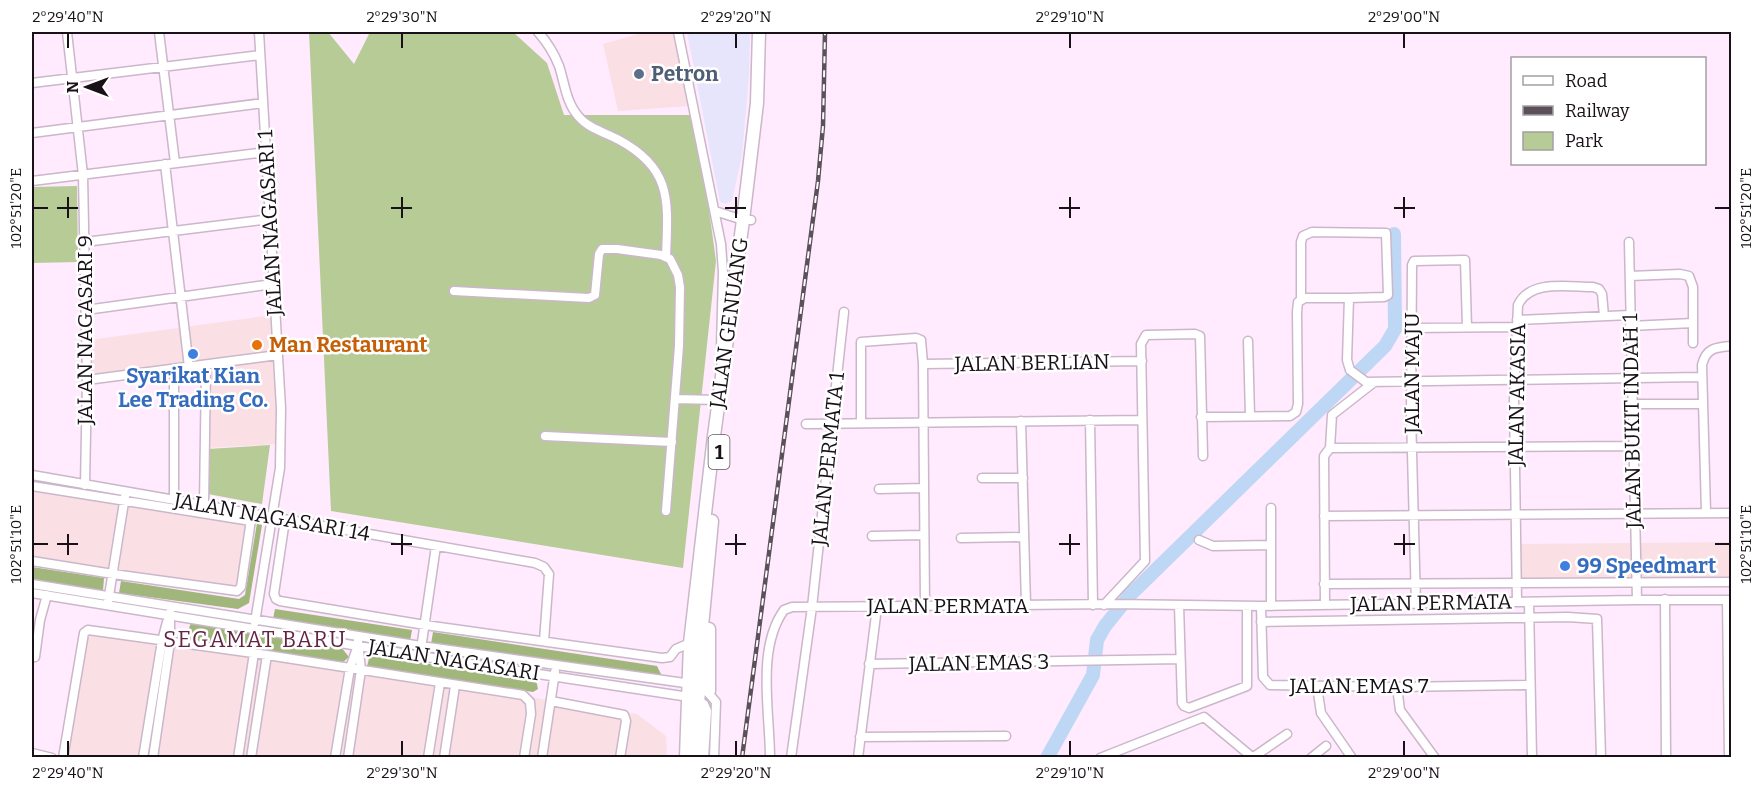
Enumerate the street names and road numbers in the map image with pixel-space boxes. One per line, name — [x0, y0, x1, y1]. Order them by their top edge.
street label: JALAN NAGASARI 1 — [252, 129, 288, 318]
street label: JALAN NAGASARI 9 — [72, 235, 98, 426]
street label: JALAN GENUANG — [704, 236, 754, 411]
street label: JALAN MAJU — [1399, 312, 1425, 435]
street label: JALAN BUKIT INDAH 1 — [1617, 313, 1647, 530]
street label: JALAN AKASIA — [1503, 323, 1531, 468]
street label: JALAN BERLIAN — [953, 349, 1110, 377]
street label: JALAN PERMATA 1 — [806, 370, 850, 548]
road number: 1 — [708, 435, 730, 469]
street label: JALAN NAGASARI 14 — [171, 487, 372, 547]
street label: JALAN PERMATA — [1349, 589, 1512, 617]
street label: JALAN PERMATA — [866, 593, 1029, 619]
street label: JALAN NAGASARI — [365, 633, 542, 686]
street label: JALAN EMAS 3 — [908, 649, 1049, 677]
street label: JALAN EMAS 7 — [1288, 673, 1429, 699]

